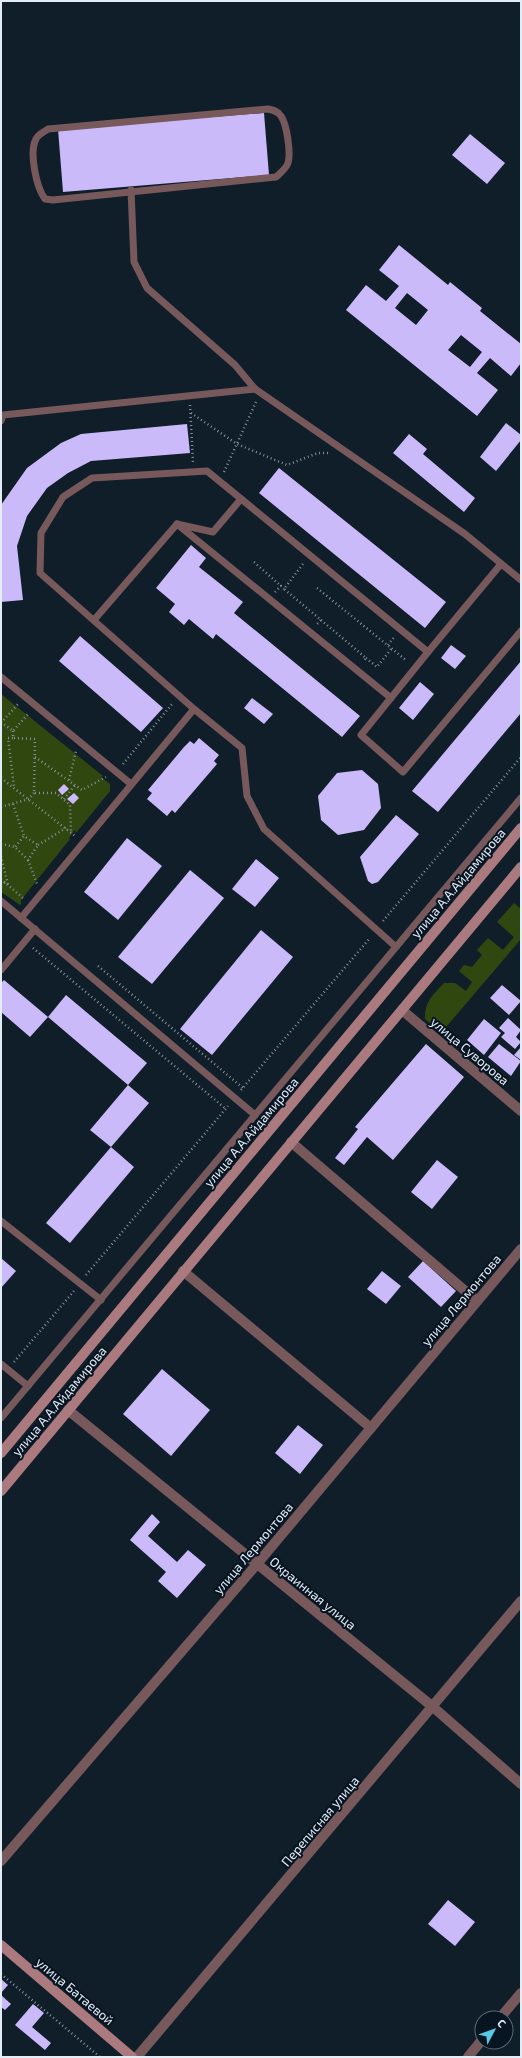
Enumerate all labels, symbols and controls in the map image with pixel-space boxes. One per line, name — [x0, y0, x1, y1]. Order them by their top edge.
street label: улица А.А.Айдамирова — [407, 825, 509, 941]
street label: улица Суворова — [428, 1014, 512, 1088]
street label: улица А.А.Айдамирова — [200, 1074, 302, 1190]
street label: улица Лермонтова — [418, 1251, 504, 1349]
street label: улица А.А.Айдамирова — [8, 1343, 110, 1459]
street label: улица Лермонтова — [210, 1499, 296, 1597]
street label: Окраинная улица — [267, 1553, 359, 1633]
street label: Переписная улица — [278, 1773, 362, 1869]
street label: улица Батаевой — [33, 1954, 117, 2028]
north arrow — [474, 2010, 514, 2050]
text: С — [495, 2016, 509, 2030]

